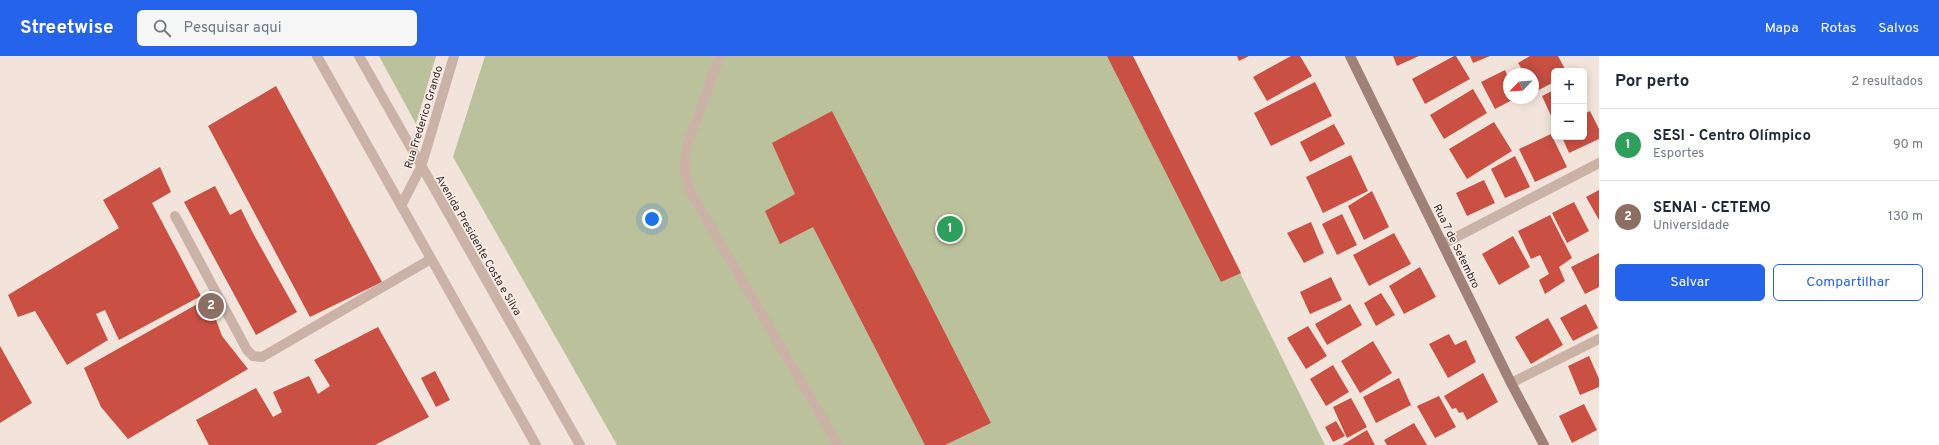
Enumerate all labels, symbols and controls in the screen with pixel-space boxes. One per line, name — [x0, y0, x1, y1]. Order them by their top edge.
search box — [137, 10, 417, 46]
text: Streetwise — [20, 16, 113, 40]
icon: search — [151, 17, 173, 39]
text: Pesquisar aqui — [183, 19, 282, 38]
text: Mapa — [1765, 20, 1799, 37]
text: Rotas — [1821, 20, 1856, 37]
text: Salvos — [1878, 20, 1919, 37]
street label: Rua Frederico Grando — [402, 64, 446, 171]
north arrow — [1503, 68, 1539, 104]
map controls — [1551, 68, 1587, 140]
button: + — [1551, 68, 1587, 104]
text: Por perto — [1615, 71, 1689, 93]
text: 2 resultados — [1851, 74, 1923, 90]
button: − — [1551, 104, 1587, 140]
text: SESI - Centro Olímpico — [1653, 127, 1811, 146]
text: 1 — [1625, 137, 1631, 153]
text: 90 m — [1893, 137, 1923, 153]
text: Esportes — [1653, 146, 1704, 162]
street label: Avenida Presidente Costa e Silva — [432, 173, 524, 319]
text: SENAI - CETEMO — [1653, 199, 1771, 218]
street label: Rua 7 de Setembro — [1430, 202, 1483, 291]
your location — [642, 209, 662, 229]
text: 2 — [1624, 209, 1632, 225]
text: 130 m — [1888, 209, 1923, 225]
pin: 1 — [937, 214, 963, 244]
text: Universidade — [1653, 218, 1729, 234]
button: Salvar — [1615, 264, 1765, 301]
button: Compartilhar — [1773, 264, 1923, 301]
pin: 2 — [198, 291, 224, 321]

